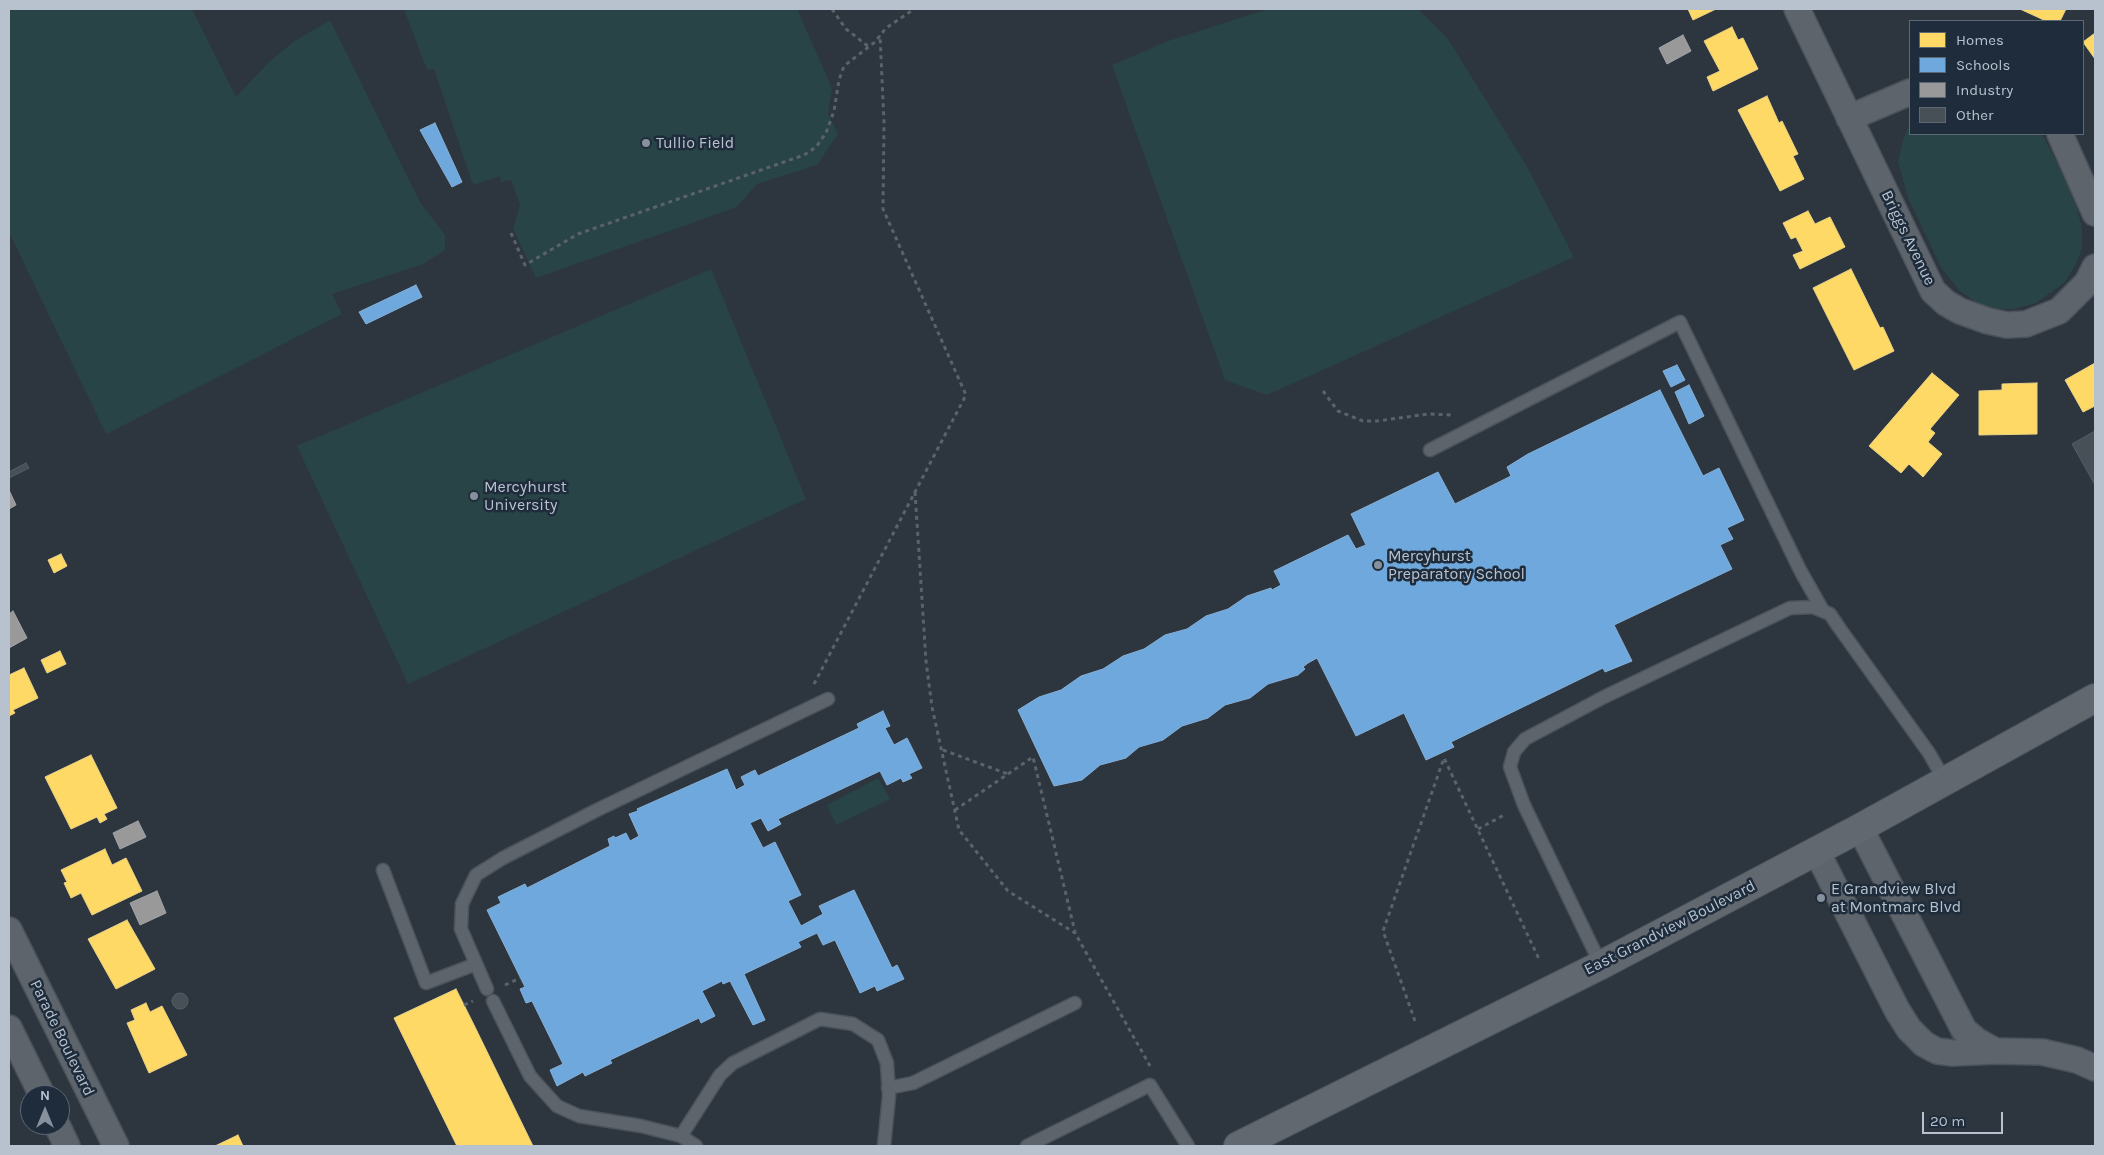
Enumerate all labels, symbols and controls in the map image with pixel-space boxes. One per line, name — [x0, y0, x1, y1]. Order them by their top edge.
legend — [1909, 20, 2084, 135]
text: Homes — [1956, 31, 2004, 49]
text: Schools — [1956, 56, 2010, 74]
text: Industry — [1956, 81, 2013, 99]
text: Other — [1956, 106, 1994, 124]
place label: Tullio Field — [656, 133, 734, 153]
marker: Tullio Field — [640, 137, 652, 149]
street label: Briggs Avenue — [1877, 187, 1939, 289]
place label: Mercyhurst University — [484, 477, 567, 515]
marker: Mercyhurst University — [468, 490, 480, 502]
place label: Mercyhurst Preparatory School — [1388, 546, 1525, 584]
marker: Mercyhurst Preparatory School — [1372, 559, 1384, 571]
street label: East Grandview Boulevard — [1581, 876, 1759, 980]
place label: E Grandview Blvd at Montmarc Blvd — [1831, 879, 1961, 917]
marker: E Grandview Blvd at Montmarc Blvd — [1815, 892, 1827, 904]
street label: Parade Boulevard — [26, 977, 98, 1099]
north arrow — [20, 1085, 70, 1135]
text: N — [40, 1087, 50, 1104]
scale bar — [1924, 1102, 2005, 1134]
text: 20 m — [1930, 1112, 1965, 1130]

